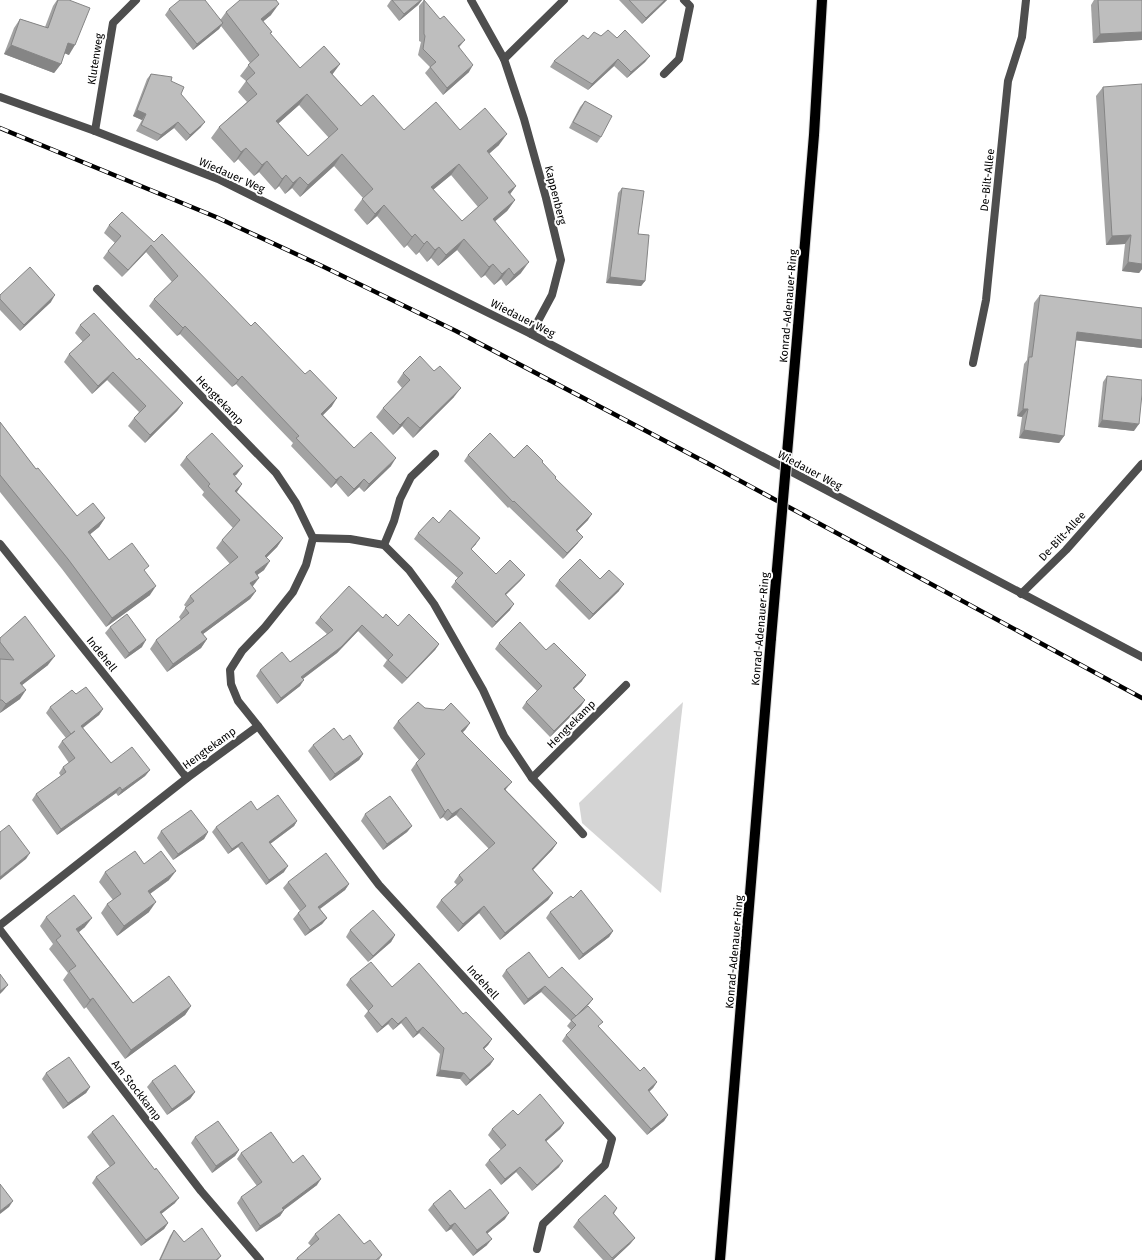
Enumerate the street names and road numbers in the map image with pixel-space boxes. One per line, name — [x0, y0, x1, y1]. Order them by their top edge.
street label: Klutenweg — [85, 32, 106, 86]
street label: De-Bilt-Allee — [978, 148, 997, 212]
street label: Wiedauer Weg — [197, 155, 267, 196]
street label: Kappenberg — [542, 164, 569, 226]
street label: Konrad-Adenauer-Ring — [777, 248, 800, 363]
street label: Wiedauer Weg — [488, 297, 558, 340]
street label: Hengtekamp — [193, 373, 246, 427]
street label: Wiedauer Weg — [775, 448, 844, 493]
street label: De-Bilt-Allee — [1036, 509, 1089, 564]
street label: Konrad-Adenauer-Ring — [749, 571, 772, 686]
street label: Indehell — [84, 634, 120, 674]
street label: Hengtekamp — [545, 698, 598, 751]
street label: Hengtekamp — [180, 725, 239, 772]
street label: Konrad-Adenauer-Ring — [723, 894, 746, 1009]
street label: Indehell — [464, 963, 501, 1002]
street label: Am Stockkamp — [109, 1057, 164, 1123]

